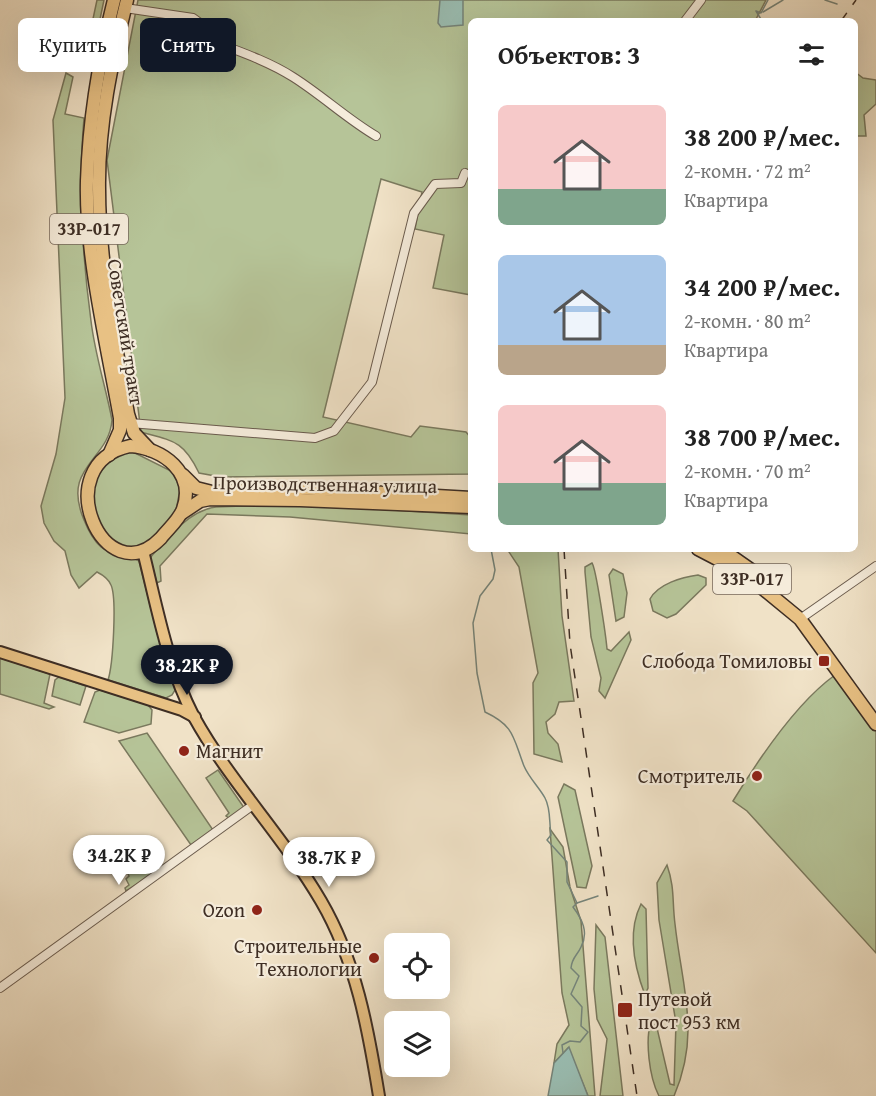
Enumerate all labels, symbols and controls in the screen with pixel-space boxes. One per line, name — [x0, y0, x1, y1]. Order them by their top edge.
chip: Купить — [18, 18, 128, 72]
chip: Снять — [140, 18, 236, 72]
text: Объектов: 3 — [498, 35, 641, 74]
icon: filters — [795, 38, 828, 71]
text: 38 200 ₽/мес. — [684, 117, 840, 156]
icon: home — [546, 129, 618, 201]
text: 2-комн. · 72 m² — [684, 156, 811, 185]
text: Квартира — [684, 185, 768, 214]
road number: 33Р-017 — [50, 214, 128, 244]
street label: Советский тракт — [101, 257, 152, 407]
text: 34 200 ₽/мес. — [684, 267, 840, 306]
icon: home — [546, 279, 618, 351]
text: 2-комн. · 80 m² — [684, 306, 811, 335]
text: Квартира — [684, 335, 768, 364]
text: 38 700 ₽/мес. — [684, 417, 840, 456]
icon: home — [546, 429, 618, 501]
text: 2-комн. · 70 m² — [684, 456, 811, 485]
street label: Производственная улица — [213, 467, 438, 500]
text: Квартира — [684, 485, 768, 514]
road number: 33Р-017 — [713, 564, 791, 594]
pin: 38.2K ₽ — [132, 645, 242, 696]
place label: Слобода Томиловы — [642, 646, 812, 675]
text: 38.2K ₽ — [155, 650, 219, 679]
marker: Слобода Томиловы — [817, 654, 831, 668]
place label: Магнит — [196, 736, 263, 765]
marker: Магнит — [177, 744, 191, 758]
place label: Смотритель — [638, 761, 745, 790]
marker: Смотритель — [750, 769, 764, 783]
pin: 34.2K ₽ — [64, 835, 174, 886]
pin: 38.7K ₽ — [274, 837, 384, 888]
text: 34.2K ₽ — [87, 840, 151, 869]
text: 38.7K ₽ — [297, 842, 361, 871]
place label: Ozon — [203, 895, 245, 924]
marker: Ozon — [250, 903, 264, 917]
place label: Строительные Технологии — [234, 931, 362, 983]
map controls — [384, 933, 450, 1077]
button: locate — [384, 933, 450, 999]
marker: Строительные Технологии — [367, 951, 381, 965]
place label: Путевой пост 953 км — [638, 984, 740, 1036]
marker: Путевой пост 953 км — [616, 1001, 634, 1019]
button: layers — [384, 1011, 450, 1077]

